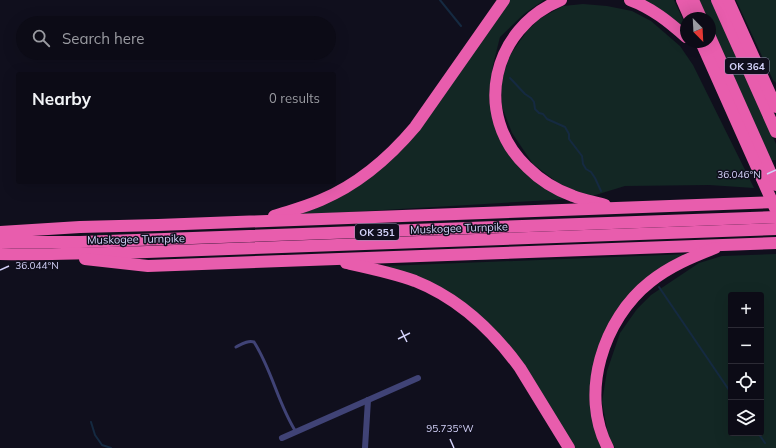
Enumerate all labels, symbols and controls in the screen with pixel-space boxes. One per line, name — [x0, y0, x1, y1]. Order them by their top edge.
north arrow — [680, 12, 716, 48]
search box — [16, 16, 336, 60]
icon: search — [30, 27, 52, 49]
text: Search here — [62, 29, 144, 48]
road number: OK 364 — [725, 58, 769, 74]
text: Nearby — [32, 88, 91, 109]
text: 0 results — [269, 90, 320, 106]
text: 36.046°N — [717, 168, 761, 181]
street label: Muskogee Turnpike — [410, 219, 508, 237]
road number: OK 351 — [355, 224, 399, 240]
street label: Muskogee Turnpike — [87, 231, 185, 247]
text: 36.044°N — [15, 259, 59, 272]
map controls — [728, 292, 764, 436]
button: + — [728, 292, 764, 328]
button: − — [728, 328, 764, 364]
button: locate — [728, 364, 764, 400]
button: layers — [728, 400, 764, 436]
text: 95.735°W — [426, 422, 474, 435]

